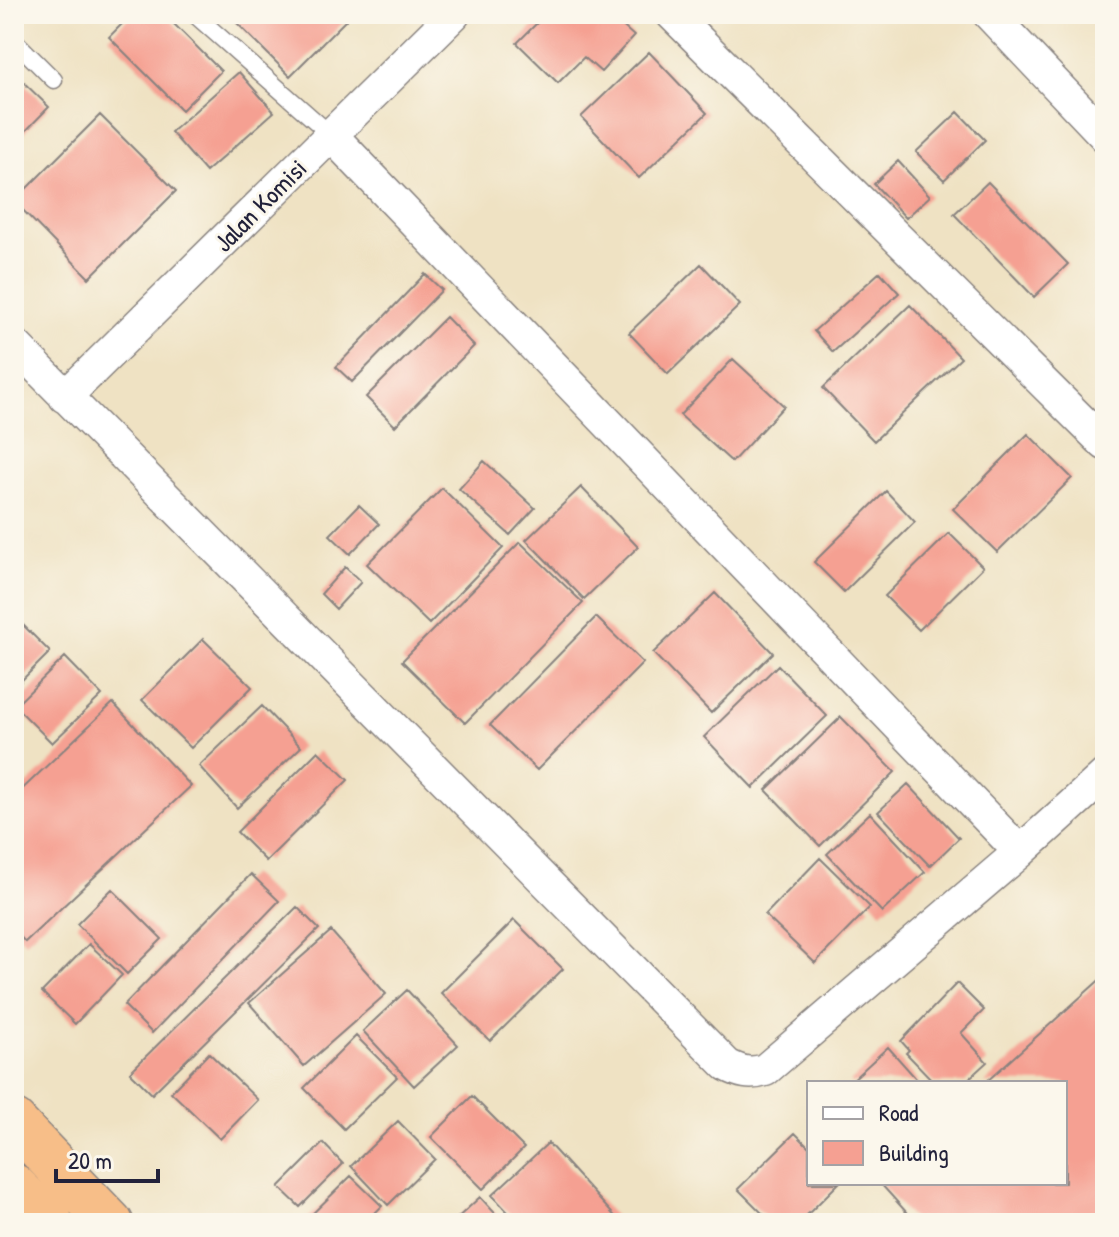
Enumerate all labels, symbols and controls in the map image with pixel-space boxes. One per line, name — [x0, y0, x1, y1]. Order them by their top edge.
street label: Jalan Komisi — [206, 151, 314, 259]
legend — [807, 1081, 1067, 1185]
text: Road — [879, 1096, 918, 1128]
scale bar — [56, 1133, 158, 1183]
text: Building — [879, 1136, 949, 1168]
text: 20 m — [68, 1144, 112, 1176]

